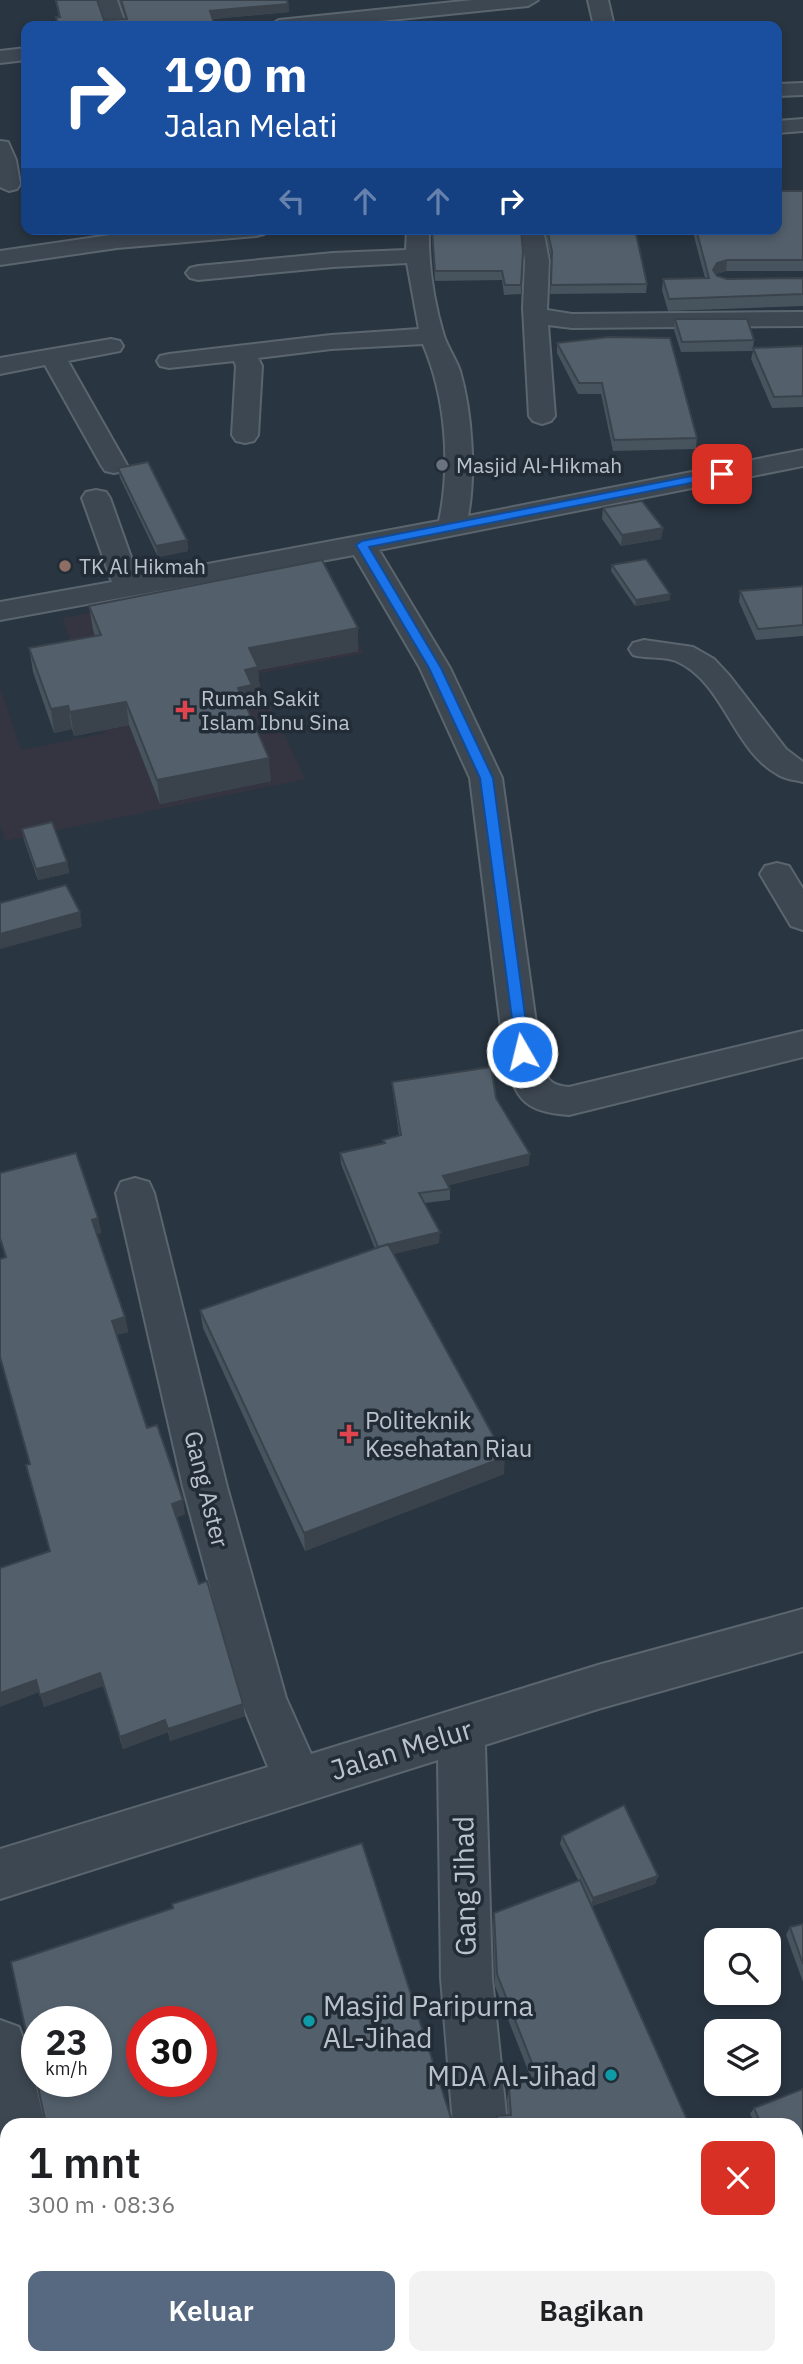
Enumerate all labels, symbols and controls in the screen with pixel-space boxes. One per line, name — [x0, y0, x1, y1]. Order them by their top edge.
text: 190 m — [164, 42, 308, 105]
icon: right — [49, 49, 140, 140]
text: Jalan Melati — [164, 104, 338, 146]
icon: left — [273, 182, 311, 220]
icon: ahead — [346, 182, 384, 220]
icon: ahead — [419, 182, 457, 220]
icon: right — [492, 182, 530, 220]
pin — [692, 444, 752, 504]
place label: Masjid Al-Hikmah — [456, 451, 622, 479]
icon: arrive — [703, 455, 741, 493]
marker: Masjid Al-Hikmah — [434, 457, 450, 473]
place label: TK Al Hikmah — [79, 552, 206, 580]
marker: TK Al Hikmah — [57, 558, 73, 574]
place label: Rumah Sakit Islam Ibnu Sina — [201, 684, 350, 736]
marker: Rumah Sakit Islam Ibnu Sina — [175, 700, 195, 720]
position arrow — [485, 1015, 559, 1089]
place label: Politeknik Kesehatan Riau — [365, 1404, 532, 1464]
marker: Politeknik Kesehatan Riau — [339, 1424, 359, 1444]
street label: Gang Aster — [177, 1428, 237, 1551]
street label: Jalan Melur — [326, 1710, 476, 1788]
street label: Gang Jihad — [444, 1816, 484, 1956]
map controls — [704, 1928, 781, 2096]
button: search — [704, 1928, 781, 2005]
place label: Masjid Paripurna AL-Jihad — [323, 1987, 533, 2056]
speed limit sign: 30 — [126, 2006, 217, 2097]
marker: Masjid Paripurna AL-Jihad — [301, 2013, 317, 2029]
text: 23 — [45, 2019, 88, 2065]
button: layers — [704, 2019, 781, 2096]
text: km/h — [45, 2057, 88, 2080]
place label: MDA Al-Jihad — [427, 2057, 597, 2094]
marker: MDA Al-Jihad — [603, 2067, 619, 2083]
text: 1 mnt — [28, 2135, 141, 2190]
button: close — [701, 2141, 775, 2215]
text: 300 m · 08:36 — [28, 2189, 175, 2219]
button: Keluar — [28, 2271, 395, 2351]
button: Bagikan — [409, 2271, 775, 2351]

